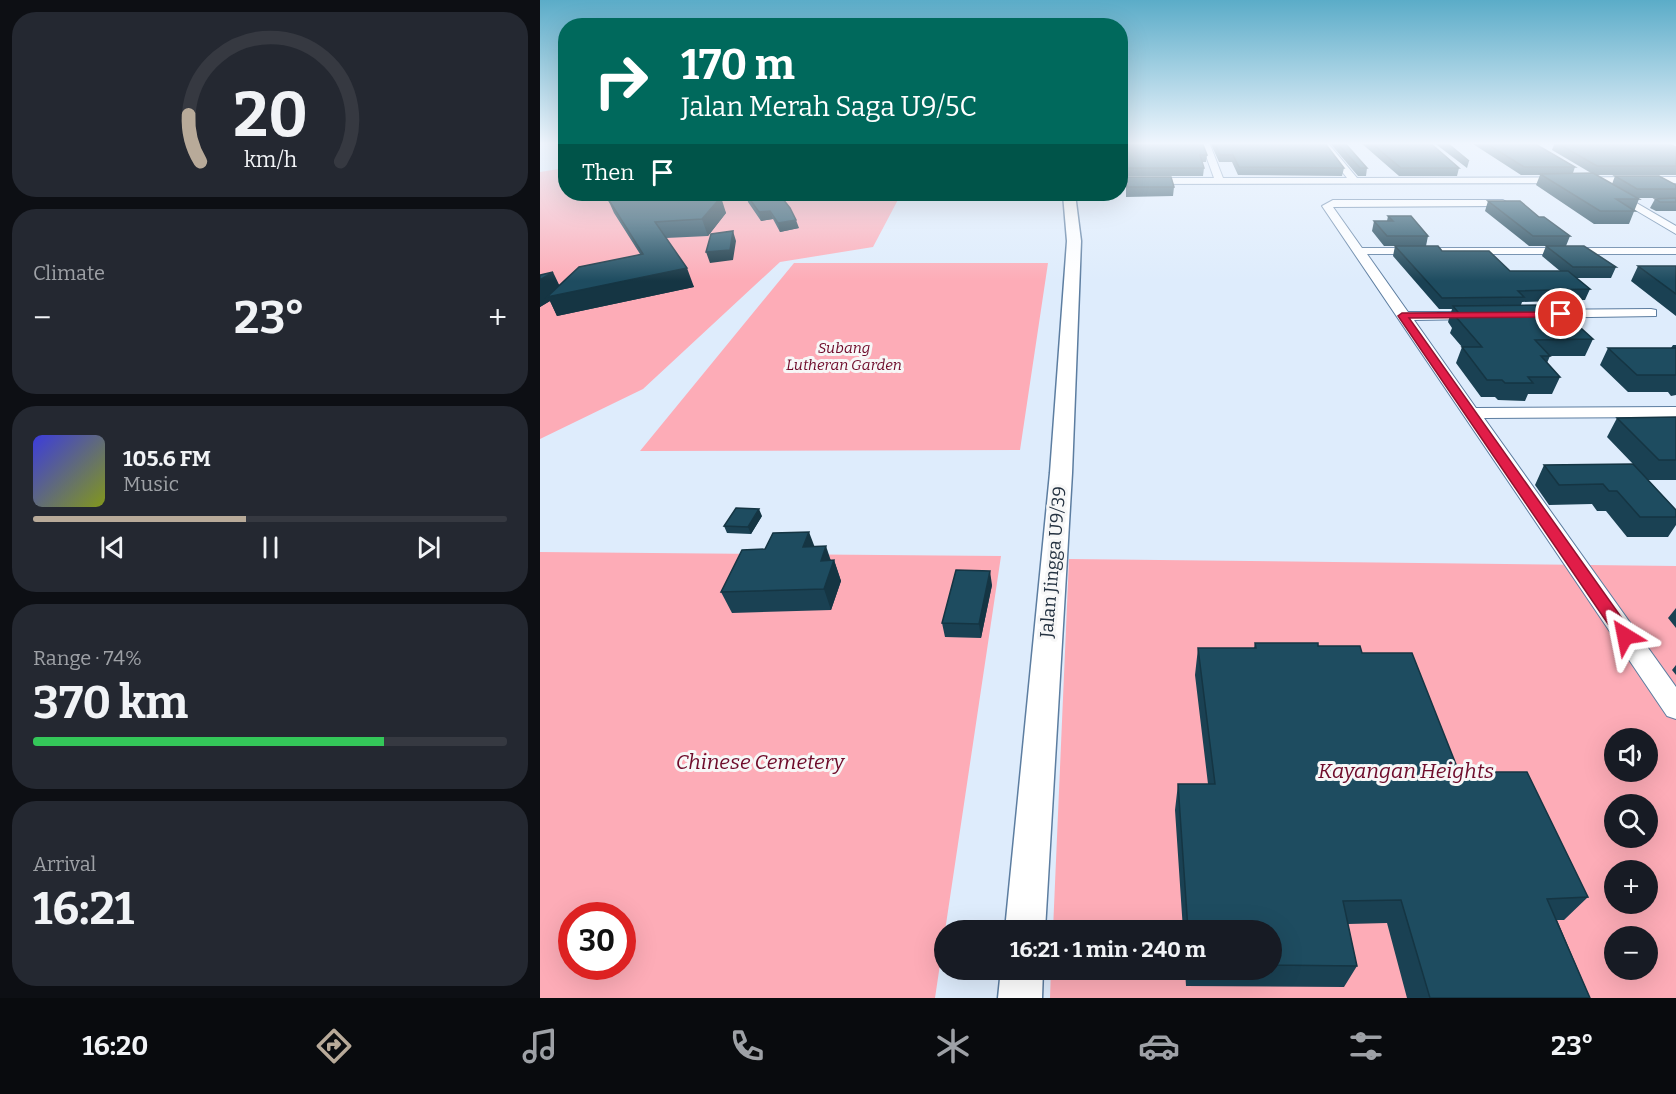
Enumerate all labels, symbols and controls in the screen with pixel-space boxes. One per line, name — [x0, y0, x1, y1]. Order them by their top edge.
text: 170 m — [681, 40, 795, 90]
icon: right — [582, 42, 660, 120]
text: 20 — [233, 78, 307, 153]
text: Jalan Merah Saga U9/5C — [681, 91, 977, 123]
text: km/h — [243, 147, 297, 173]
icon: arrive — [646, 156, 679, 189]
text: Then — [582, 159, 634, 186]
text: Climate — [33, 261, 105, 285]
pin — [1535, 288, 1586, 339]
text: 23° — [234, 291, 305, 345]
icon: arrive — [1544, 297, 1577, 330]
text: − — [33, 298, 51, 338]
text: + — [488, 298, 507, 338]
park label: Subang Lutheran Garden — [786, 339, 902, 374]
text: 105.6 FM — [123, 445, 211, 472]
text: Music — [123, 472, 179, 496]
street label: Jalan Jingga U9/39 — [1035, 485, 1071, 640]
icon: previous — [96, 531, 129, 564]
icon: pause — [254, 531, 287, 564]
icon: next — [412, 531, 445, 564]
position arrow — [1593, 604, 1657, 668]
text: Range · 74% — [33, 646, 142, 670]
text: 370 km — [33, 676, 188, 730]
map controls — [1604, 728, 1658, 980]
button: sound — [1604, 728, 1658, 782]
park label: Chinese Cemetery — [676, 749, 845, 775]
park label: Kayangan Heights — [1318, 758, 1494, 784]
button: search — [1604, 794, 1658, 848]
text: Arrival — [33, 852, 96, 876]
button: + — [1604, 860, 1658, 914]
text: 16:21 — [33, 882, 134, 936]
speed limit sign: 30 — [558, 902, 636, 980]
button: − — [1604, 926, 1658, 980]
text: 16:21 · 1 min · 240 m — [1010, 936, 1206, 963]
icon: directions — [313, 1025, 355, 1067]
icon: music — [519, 1025, 561, 1067]
icon: phone — [726, 1025, 768, 1067]
icon: climate — [932, 1025, 974, 1067]
icon: car — [1138, 1025, 1180, 1067]
icon: filters — [1345, 1025, 1387, 1067]
text: 16:20 — [82, 1030, 148, 1062]
text: 23° — [1551, 1030, 1594, 1062]

